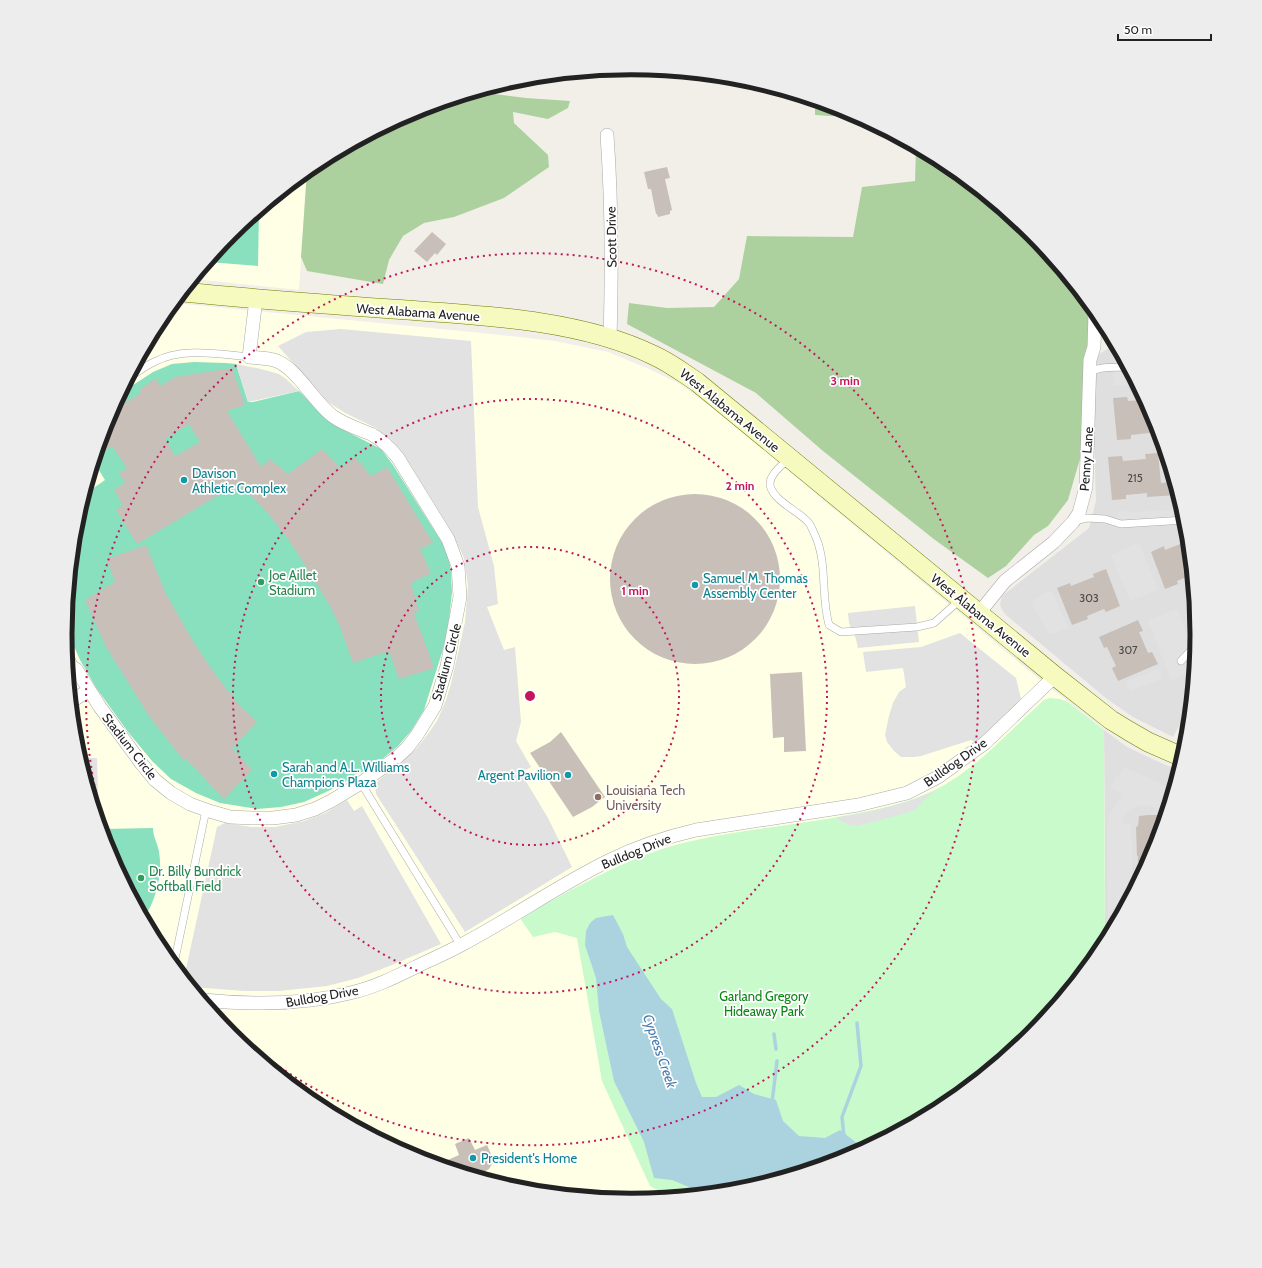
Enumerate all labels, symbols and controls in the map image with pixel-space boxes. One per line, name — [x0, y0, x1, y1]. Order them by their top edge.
scale bar — [1118, 16, 1211, 42]
text: 50 m — [1124, 22, 1152, 37]
street label: Scott Drive — [602, 206, 620, 268]
street label: West Alabama Avenue — [356, 300, 481, 324]
street label: West Alabama Avenue — [677, 365, 783, 455]
text: 3 min — [830, 373, 860, 388]
street label: Penny Lane — [1076, 426, 1096, 492]
place label: Davison Athletic Complex — [192, 465, 287, 496]
house number: 215 — [1127, 471, 1143, 485]
marker: Davison Athletic Complex — [179, 475, 189, 485]
text: 2 min — [726, 478, 754, 493]
place label: Joe Aillet Stadium — [268, 567, 317, 598]
place label: Samuel M. Thomas Assembly Center — [703, 570, 809, 601]
street label: West Alabama Avenue — [928, 570, 1034, 660]
marker: Joe Aillet Stadium — [256, 577, 266, 587]
marker: Samuel M. Thomas Assembly Center — [690, 580, 700, 590]
text: 1 min — [621, 583, 649, 598]
house number: 303 — [1079, 591, 1099, 605]
street label: Stadium Circle — [428, 621, 464, 703]
house number: 307 — [1118, 643, 1138, 657]
centre of rings — [523, 689, 537, 703]
street label: Stadium Circle — [99, 710, 161, 783]
street label: Bulldog Drive — [920, 734, 990, 790]
place label: Sarah and A.L. Williams Champions Plaza — [282, 759, 410, 790]
place label: Argent Pavilion — [478, 767, 560, 783]
marker: Sarah and A.L. Williams Champions Plaza — [269, 769, 279, 779]
marker: Argent Pavilion — [563, 770, 573, 780]
place label: Louisiana Tech University — [606, 782, 685, 813]
marker: Louisiana Tech University — [593, 792, 603, 802]
street label: Bulldog Drive — [599, 830, 673, 872]
place label: Dr. Billy Bundrick Softball Field — [149, 863, 241, 894]
marker: Dr. Billy Bundrick Softball Field — [136, 873, 146, 883]
street label: Bulldog Drive — [284, 982, 360, 1010]
park label: Garland Gregory Hideaway Park — [719, 988, 809, 1019]
water label: Cypress Creek — [639, 1012, 681, 1091]
place label: President's Home — [481, 1150, 577, 1166]
marker: President's Home — [468, 1153, 478, 1163]

